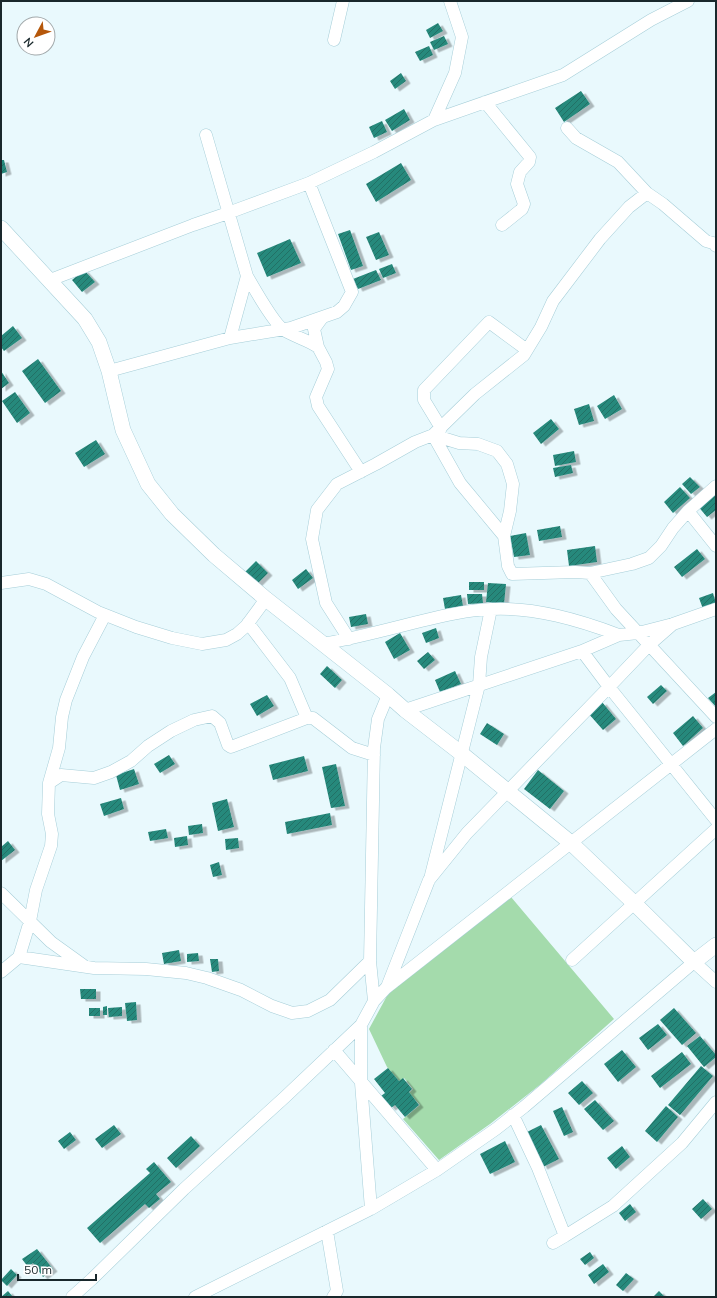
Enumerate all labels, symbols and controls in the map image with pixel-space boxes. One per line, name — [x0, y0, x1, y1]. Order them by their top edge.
north arrow — [16, 16, 56, 56]
text: N — [20, 35, 36, 50]
scale bar — [18, 1256, 96, 1282]
text: 50 m — [24, 1262, 52, 1277]

